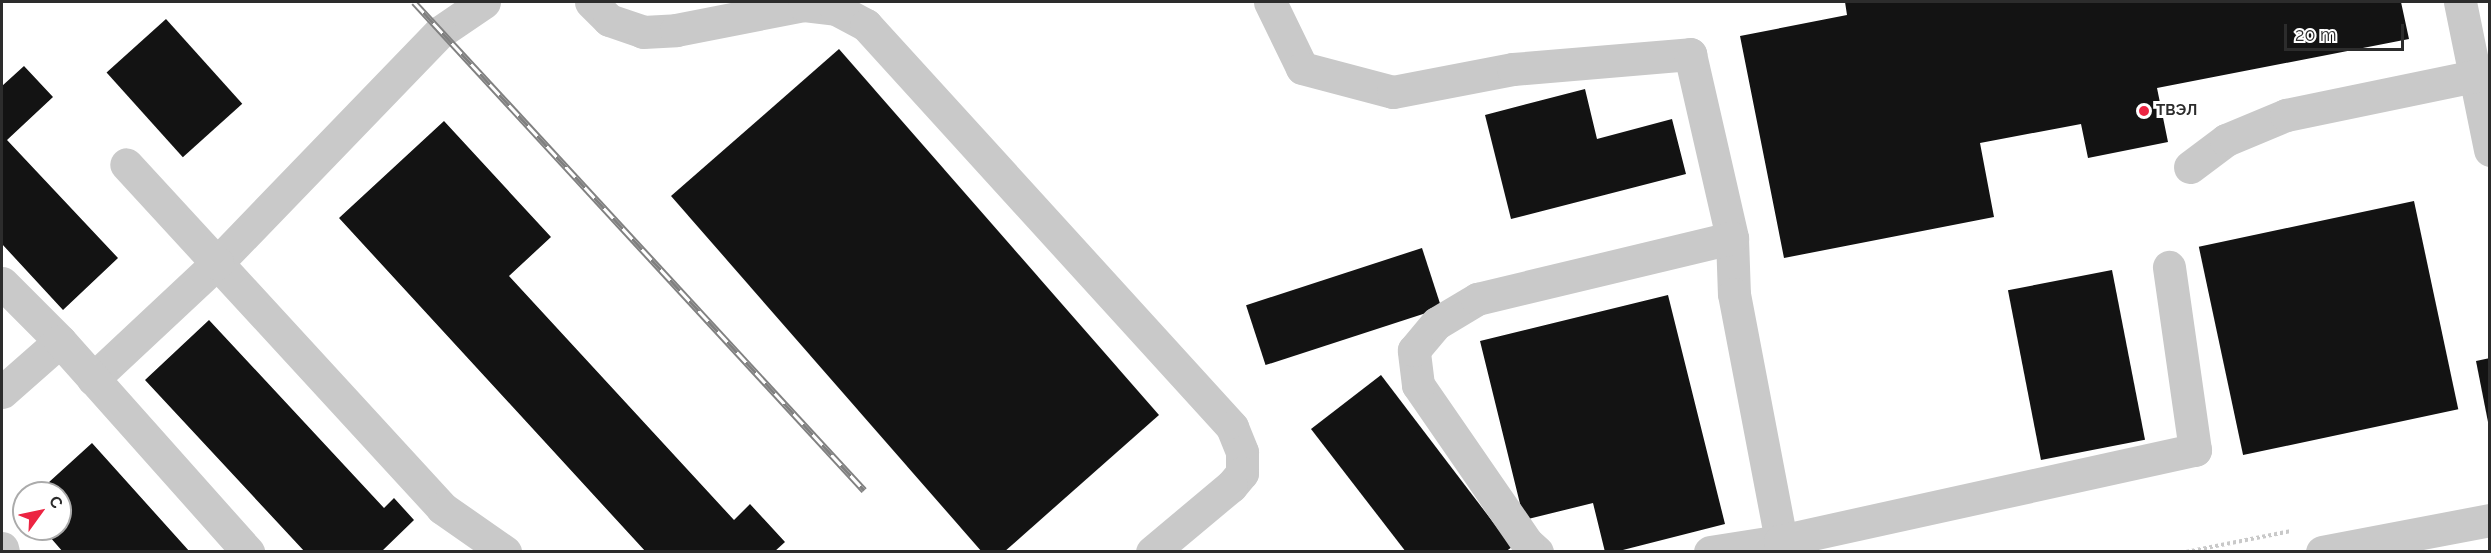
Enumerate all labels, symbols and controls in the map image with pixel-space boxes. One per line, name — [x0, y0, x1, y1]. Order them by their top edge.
scale bar — [2287, 12, 2407, 50]
text: 20 m — [2295, 24, 2337, 45]
place label: ТВЭЛ — [2156, 102, 2197, 120]
marker: ТВЭЛ — [2137, 104, 2151, 118]
north arrow — [12, 481, 72, 541]
text: С — [45, 492, 67, 512]

